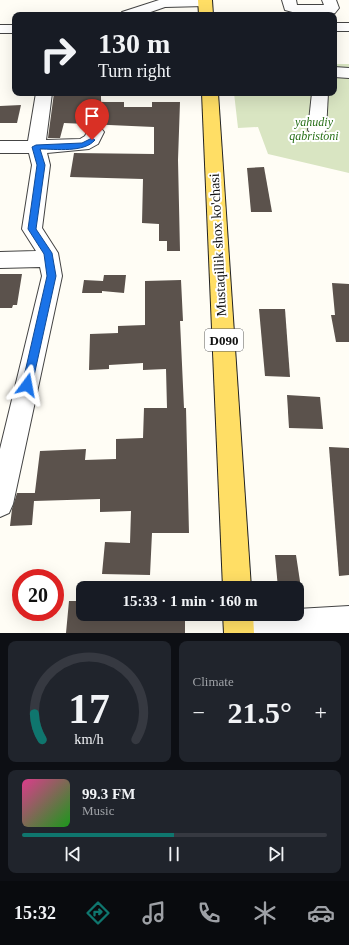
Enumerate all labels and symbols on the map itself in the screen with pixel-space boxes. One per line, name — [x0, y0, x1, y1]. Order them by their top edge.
pin — [75, 99, 109, 140]
park label: yahudiy qabristoni — [289, 115, 339, 143]
street label: Mustaqillik shox ko'chasi — [207, 173, 229, 317]
road number: D090 — [205, 329, 243, 351]
position arrow — [6, 364, 48, 406]
speed limit sign: 20 — [12, 569, 64, 621]

